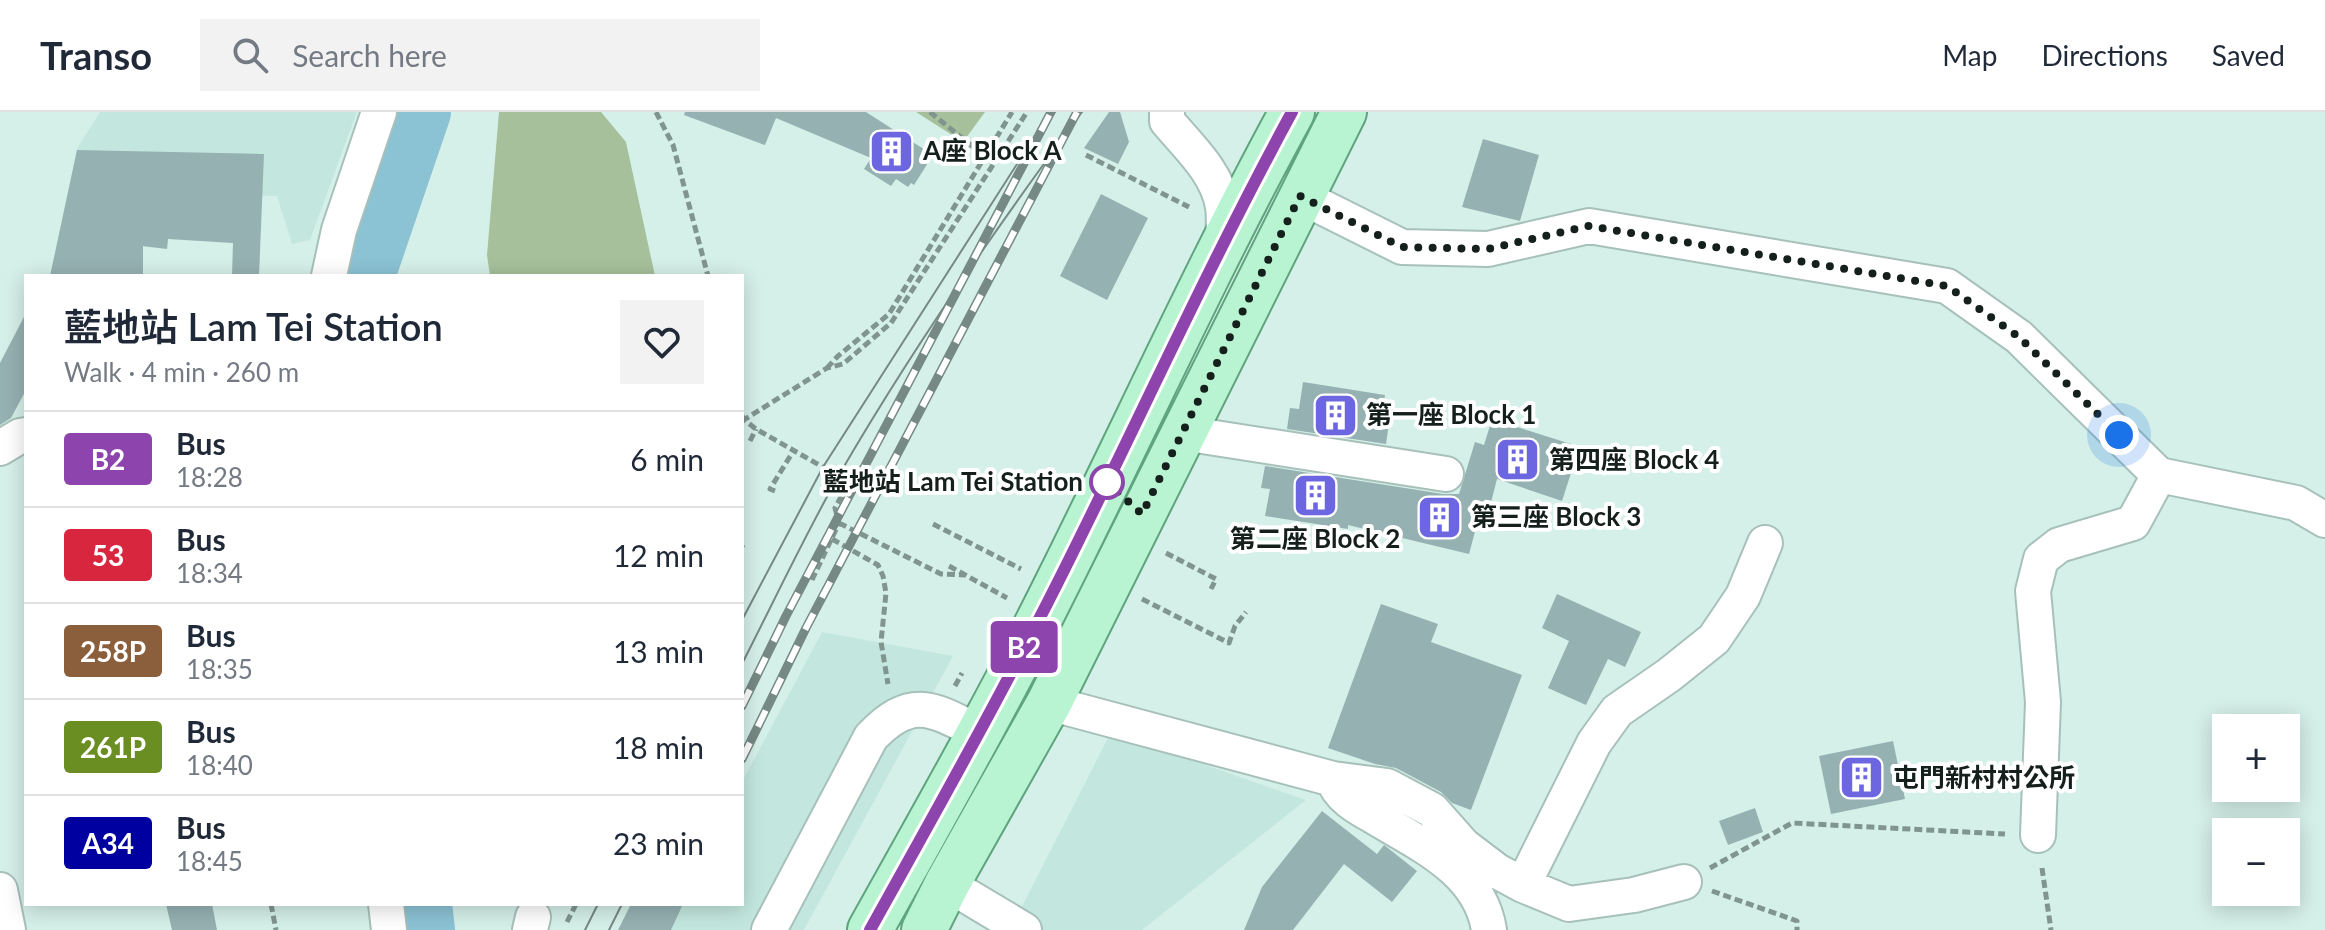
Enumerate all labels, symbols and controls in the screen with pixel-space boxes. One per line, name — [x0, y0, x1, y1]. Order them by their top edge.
search box — [200, 19, 760, 91]
text: Transo — [40, 32, 152, 78]
icon: search — [228, 33, 272, 77]
text: Search here — [292, 37, 447, 73]
text: Map — [1942, 38, 1997, 72]
text: Directions — [2041, 38, 2168, 72]
text: Saved — [2212, 38, 2285, 72]
building icon: A座 Block A — [868, 127, 916, 175]
place label: A座 Block A — [922, 134, 1063, 166]
button: heart — [620, 300, 704, 384]
text: 藍地站 Lam Tei Station — [64, 303, 443, 349]
text: Walk · 4 min · 260 m — [64, 356, 299, 388]
building icon: 第一座 Block 1 — [1311, 391, 1359, 439]
place label: 第一座 Block 1 — [1366, 398, 1536, 430]
your location — [2099, 415, 2139, 455]
text: Bus — [176, 425, 226, 461]
building icon: 第四座 Block 4 — [1494, 436, 1542, 484]
text: 6 min — [630, 441, 704, 477]
text: B2 — [91, 442, 125, 476]
place label: 第四座 Block 4 — [1549, 443, 1719, 475]
text: 18:28 — [176, 461, 243, 493]
place label: 藍地站 Lam Tei Station — [823, 465, 1083, 497]
marker: 藍地站 Lam Tei Station — [1090, 465, 1124, 499]
building icon: 第二座 Block 2 — [1291, 472, 1339, 520]
building icon: 第三座 Block 3 — [1416, 493, 1464, 541]
place label: 第三座 Block 3 — [1471, 500, 1641, 532]
text: Bus — [176, 521, 226, 557]
place label: 第二座 Block 2 — [1230, 522, 1400, 554]
text: 12 min — [613, 537, 704, 573]
text: 53 — [92, 538, 124, 572]
text: 18:34 — [176, 557, 243, 589]
text: Bus — [186, 617, 236, 653]
line badge: B2 — [988, 621, 1060, 673]
text: B2 — [1007, 630, 1041, 664]
text: 13 min — [613, 633, 704, 669]
text: 258P — [80, 634, 146, 668]
text: 18:35 — [186, 653, 253, 685]
text: Bus — [186, 713, 236, 749]
map controls — [2212, 714, 2300, 906]
button: + — [2212, 714, 2300, 802]
text: 18 min — [613, 729, 704, 765]
text: 261P — [80, 730, 146, 764]
text: 18:40 — [186, 749, 253, 781]
building icon: 屯門新村村公所 — [1838, 754, 1886, 802]
place label: 屯門新村村公所 — [1893, 761, 2075, 793]
text: Bus — [176, 809, 226, 845]
button: − — [2212, 818, 2300, 906]
text: 23 min — [613, 825, 704, 861]
text: A34 — [82, 826, 134, 860]
text: 18:45 — [176, 845, 243, 877]

